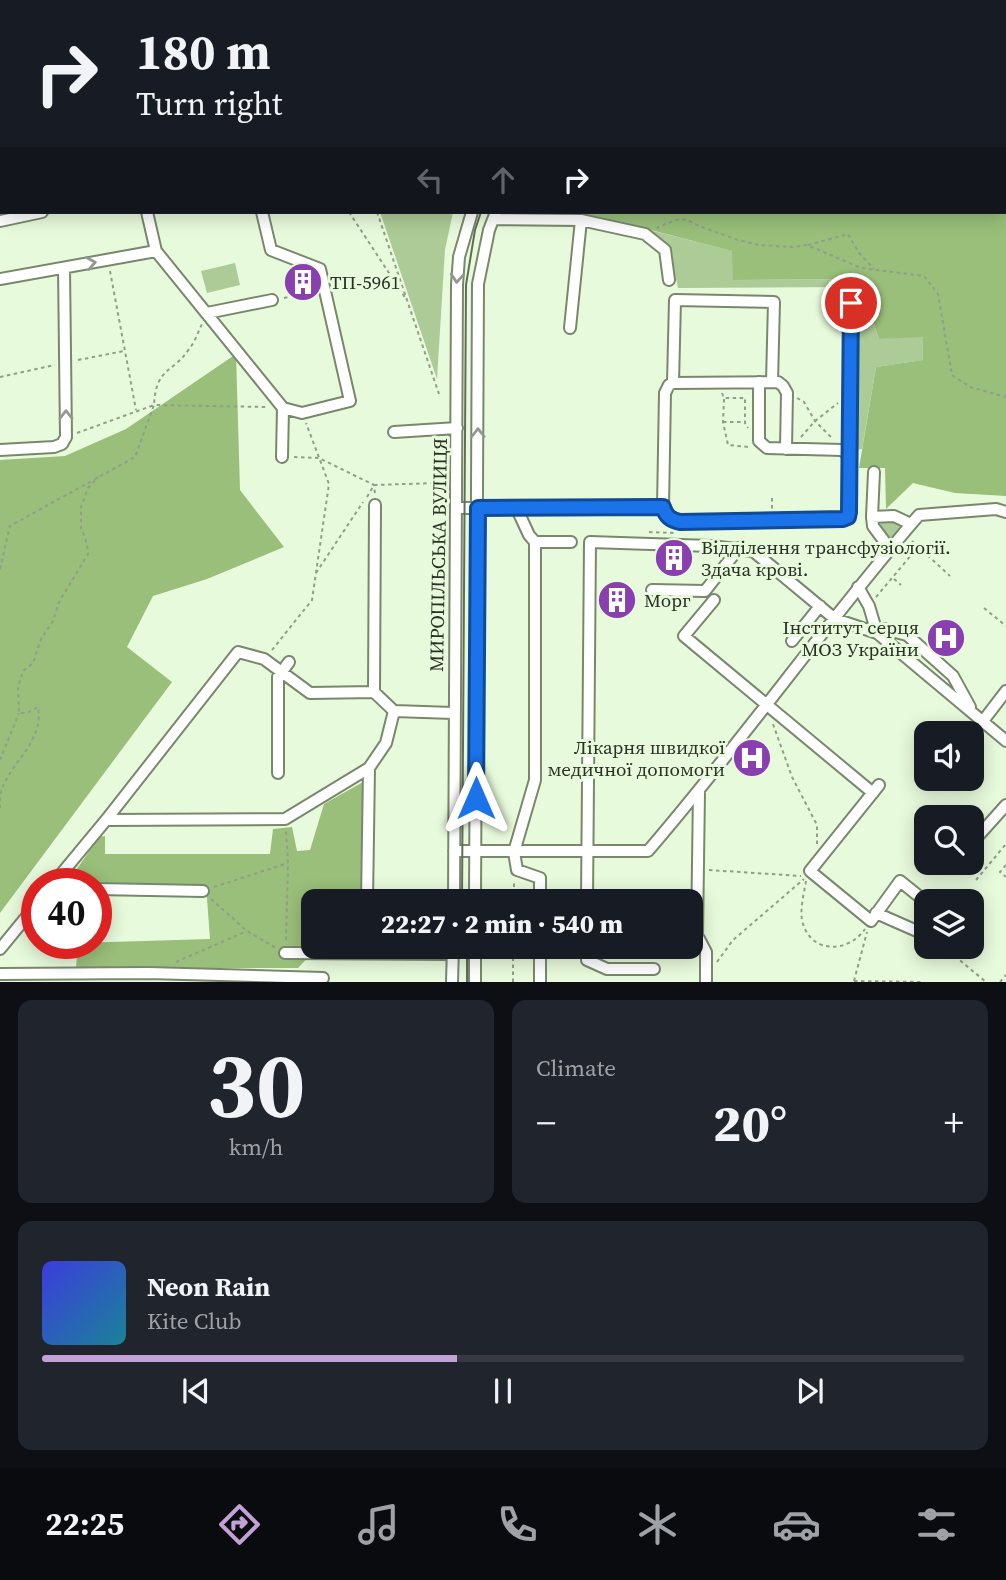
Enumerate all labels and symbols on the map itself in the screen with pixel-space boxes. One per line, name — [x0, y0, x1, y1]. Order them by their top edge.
one-way arrow — [85, 256, 97, 271]
building icon: ТП-5961 — [282, 261, 324, 303]
place label: ТП-5961 — [330, 269, 400, 295]
one-way arrow — [450, 273, 465, 284]
pin — [821, 273, 881, 333]
one-way arrow — [58, 409, 74, 420]
one-way arrow — [470, 428, 486, 438]
street label: МИРОПІЛЬСЬКА ВУЛИЦЯ — [423, 438, 453, 672]
place label: Відділення трансфузіології. Здача крові. — [701, 534, 951, 582]
building icon: Відділення трансфузіології. Здача крові. — [653, 537, 695, 579]
building icon: Морг — [596, 579, 638, 621]
place label: Морг — [644, 587, 691, 613]
place label: Інститут серця МОЗ України — [783, 614, 919, 662]
hospital icon: Інститут серця МОЗ України — [925, 617, 967, 659]
place label: Лікарня швидкої медичної допомоги — [547, 734, 725, 782]
hospital icon: Лікарня швидкої медичної допомоги — [731, 737, 773, 779]
position arrow — [439, 761, 513, 835]
speed limit sign: 40 — [21, 868, 112, 959]

